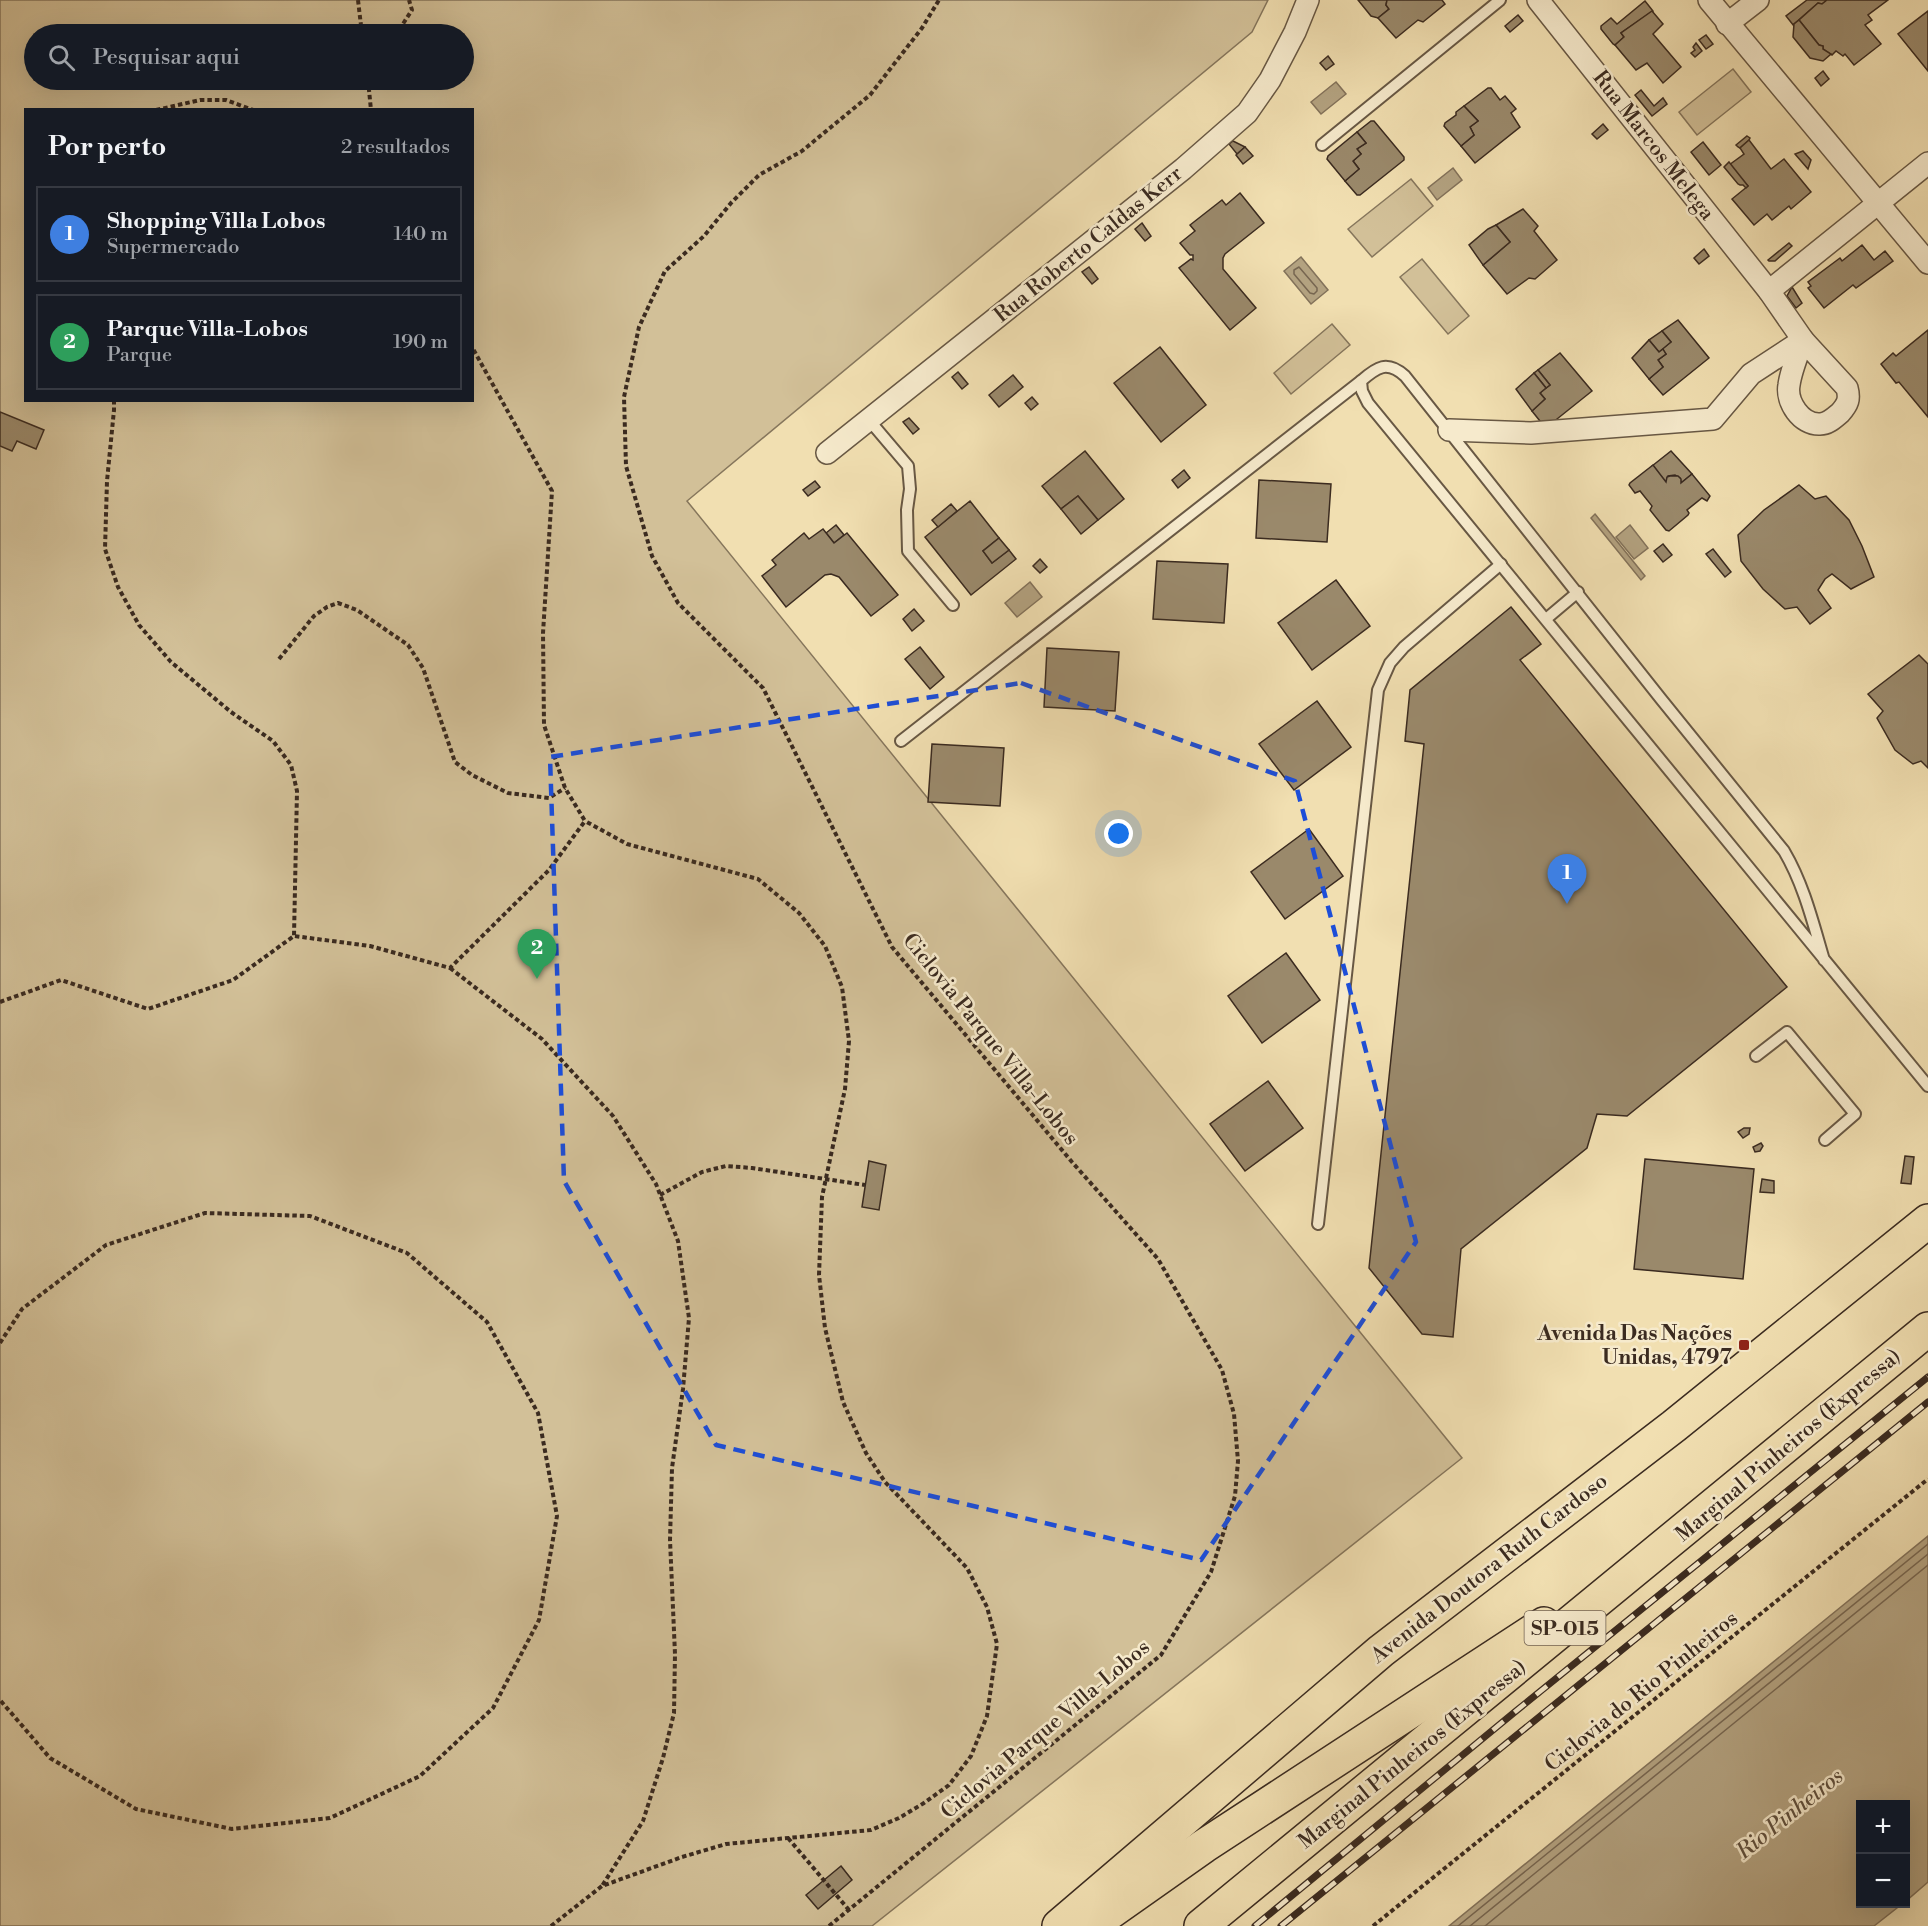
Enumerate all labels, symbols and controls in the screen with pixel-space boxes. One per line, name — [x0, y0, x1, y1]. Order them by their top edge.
search box — [24, 24, 474, 90]
icon: search — [45, 41, 78, 74]
text: Pesquisar aqui — [93, 44, 240, 71]
street label: Rua Marcos Melega — [1587, 66, 1720, 226]
text: Por perto — [48, 131, 166, 163]
text: 2 resultados — [341, 135, 450, 160]
street label: Rua Roberto Caldas Kerr — [989, 161, 1188, 329]
text: Shopping Villa Lobos — [107, 208, 326, 235]
text: 1 — [65, 222, 74, 247]
text: 140 m — [393, 222, 448, 247]
text: Supermercado — [107, 235, 239, 260]
text: Parque Villa-Lobos — [107, 316, 308, 343]
text: 2 — [63, 330, 76, 355]
text: 190 m — [393, 330, 448, 355]
text: Parque — [107, 343, 172, 368]
your location — [1104, 819, 1133, 848]
pin: 1 — [1548, 854, 1586, 904]
street label: Ciclovia Parque Villa-Lobos — [897, 928, 1084, 1151]
pin: 2 — [518, 930, 556, 979]
place label: Avenida Das Nações Unidas, 4797 — [1536, 1321, 1733, 1371]
marker: Avenida Das Nações Unidas, 4797 — [1737, 1338, 1751, 1352]
street label: Marginal Pinheiros (Expressa) — [1671, 1344, 1907, 1548]
street label: Avenida Doutora Ruth Cardoso — [1365, 1468, 1613, 1670]
street label: Ciclovia do Rio Pinheiros — [1540, 1606, 1743, 1778]
road number: SP-015 — [1524, 1611, 1606, 1645]
street label: Ciclovia Parque Villa-Lobos — [936, 1635, 1156, 1825]
street label: Marginal Pinheiros (Expressa) — [1293, 1655, 1532, 1855]
water label: Rio Pinheiros — [1730, 1763, 1849, 1866]
map controls — [1856, 1800, 1910, 1908]
button: + — [1856, 1800, 1910, 1854]
button: − — [1856, 1854, 1910, 1908]

